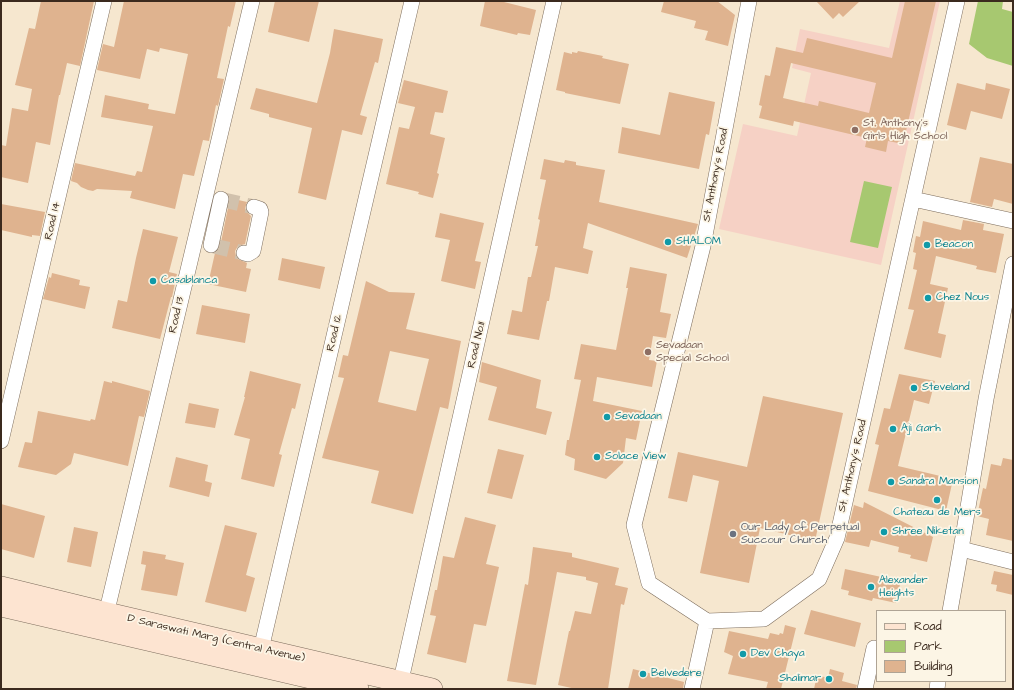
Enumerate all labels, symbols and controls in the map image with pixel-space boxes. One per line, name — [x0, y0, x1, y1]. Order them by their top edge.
place label: St. Anthony's Girls High School — [863, 117, 947, 143]
marker: St. Anthony's Girls High School — [850, 125, 860, 135]
street label: St. Anthony's Road — [700, 127, 732, 223]
street label: Road 14 — [42, 201, 64, 241]
place label: SHALOM — [676, 235, 721, 249]
marker: SHALOM — [663, 237, 673, 247]
place label: Beacon — [935, 238, 973, 252]
marker: Beacon — [922, 240, 932, 250]
place label: Casablanca — [161, 274, 217, 288]
marker: Casablanca — [148, 276, 158, 286]
place label: Chez Nous — [936, 291, 989, 305]
marker: Chez Nous — [923, 293, 933, 303]
street label: Road 13 — [166, 296, 188, 334]
street label: Road 12 — [324, 313, 346, 353]
street label: Road No.11 — [465, 321, 489, 369]
place label: Sevadaan Special School — [656, 339, 729, 365]
marker: Sevadaan Special School — [643, 347, 653, 357]
place label: Steveland — [922, 381, 970, 395]
marker: Steveland — [909, 383, 919, 393]
place label: Sevadaan — [615, 410, 662, 424]
marker: Sevadaan — [602, 412, 612, 422]
street label: St. Anthony's Road — [836, 418, 870, 514]
place label: Aji Garh — [901, 422, 941, 436]
marker: Aji Garh — [888, 424, 898, 434]
place label: Solace View — [605, 450, 666, 464]
marker: Solace View — [592, 452, 602, 462]
place label: Sandra Mansion — [899, 475, 978, 489]
marker: Sandra Mansion — [886, 477, 896, 487]
marker: Chateau de Mers — [932, 495, 942, 505]
place label: Chateau de Mers — [893, 506, 981, 520]
place label: Our Lady of Perpetual Succour Church — [741, 521, 859, 547]
place label: Shree Niketan — [892, 525, 964, 539]
marker: Shree Niketan — [879, 527, 889, 537]
marker: Our Lady of Perpetual Succour Church — [728, 529, 738, 539]
place label: Alexander Heights — [879, 574, 928, 600]
marker: Alexander Heights — [866, 582, 876, 592]
legend — [876, 610, 1006, 682]
street label: D Saraswati Marg (Central Avenue) — [126, 612, 306, 666]
text: Road — [914, 618, 942, 635]
text: Park — [914, 638, 942, 655]
place label: Dev Chaya — [751, 647, 805, 661]
marker: Dev Chaya — [738, 649, 748, 659]
text: Building — [914, 658, 952, 675]
place label: Belvedere — [651, 667, 702, 681]
marker: Belvedere — [638, 669, 648, 679]
place label: Shalimar — [779, 672, 821, 686]
marker: Shalimar — [824, 674, 834, 684]

